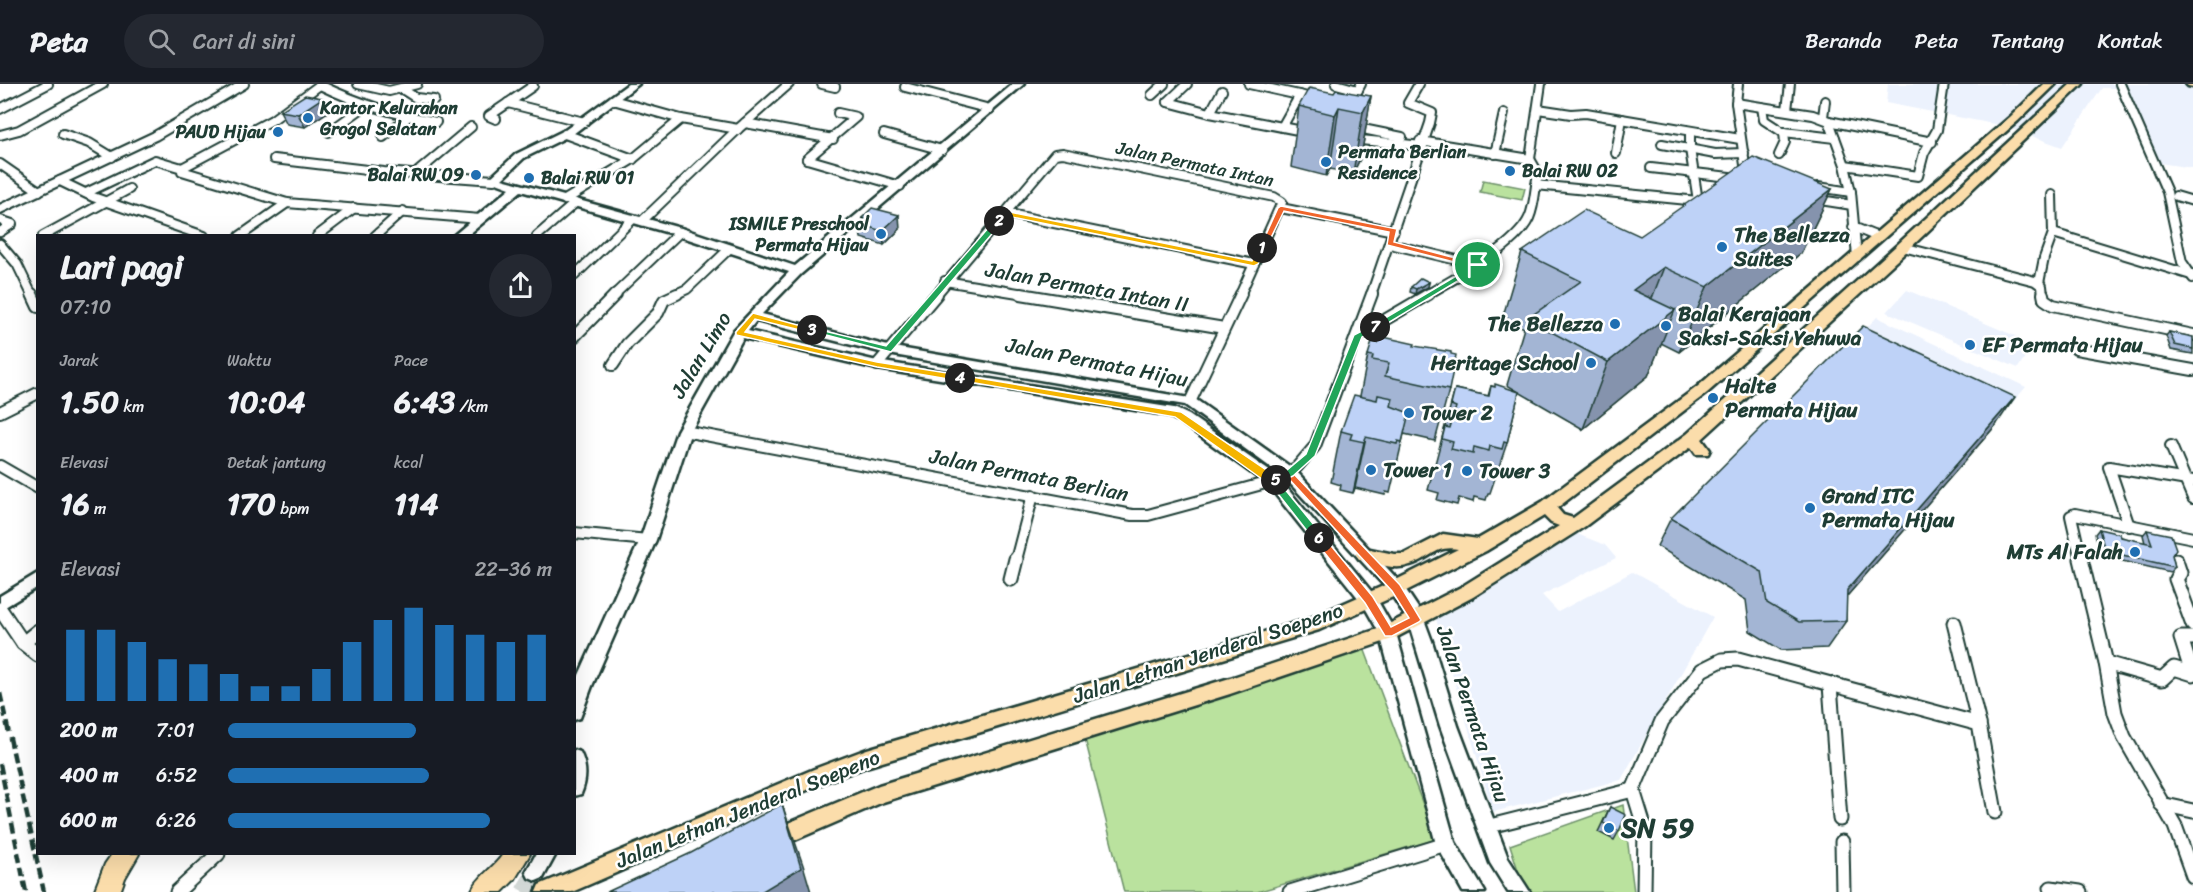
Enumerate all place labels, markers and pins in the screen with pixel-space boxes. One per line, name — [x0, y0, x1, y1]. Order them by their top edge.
place label: Kantor Kelurahan Grogol Selatan — [319, 92, 458, 145]
marker: Kantor Kelurahan Grogol Selatan — [301, 111, 315, 125]
place label: PAUD Hijau — [175, 116, 266, 148]
marker: PAUD Hijau — [271, 125, 285, 139]
place label: Permata Berlian Residence — [1337, 136, 1467, 189]
marker: Permata Berlian Residence — [1319, 155, 1333, 169]
place label: Balai RW 02 — [1522, 155, 1619, 187]
place label: Balai RW 09 — [367, 159, 464, 191]
place label: Balai RW 01 — [541, 162, 635, 194]
marker: Balai RW 02 — [1503, 164, 1517, 178]
marker: Balai RW 09 — [469, 168, 483, 182]
marker: Balai RW 01 — [522, 171, 536, 185]
pin: 2 — [984, 206, 1014, 236]
place label: ISMILE Preschool Permata Hijau — [728, 208, 870, 261]
place label: The Bellezza Suites — [1733, 216, 1850, 278]
marker: ISMILE Preschool Permata Hijau — [874, 227, 888, 241]
pin: 1 — [1247, 233, 1277, 263]
pin — [1452, 239, 1503, 290]
marker: The Bellezza Suites — [1715, 240, 1729, 254]
place label: Balai Kerajaan Saksi-Saksi Yehuwa — [1677, 295, 1862, 357]
place label: The Bellezza — [1487, 305, 1603, 343]
pin: 7 — [1360, 312, 1390, 342]
pin: 3 — [797, 315, 827, 345]
marker: The Bellezza — [1608, 317, 1622, 331]
marker: Balai Kerajaan Saksi-Saksi Yehuwa — [1659, 319, 1673, 333]
place label: EF Permata Hijau — [1982, 326, 2143, 364]
marker: EF Permata Hijau — [1963, 338, 1977, 352]
place label: Heritage School — [1430, 344, 1580, 382]
marker: Heritage School — [1584, 356, 1598, 370]
pin: 4 — [945, 363, 975, 393]
place label: Halte Permata Hijau — [1724, 367, 1858, 429]
marker: Halte Permata Hijau — [1706, 391, 1720, 405]
place label: Tower 2 — [1421, 394, 1493, 432]
marker: Tower 2 — [1402, 406, 1416, 420]
place label: Tower 1 — [1383, 451, 1452, 489]
place label: Tower 3 — [1479, 452, 1551, 490]
marker: Tower 1 — [1364, 463, 1378, 477]
marker: Tower 3 — [1460, 464, 1474, 478]
pin: 5 — [1261, 465, 1291, 495]
place label: Grand ITC Permata Hijau — [1821, 477, 1955, 539]
marker: Grand ITC Permata Hijau — [1803, 501, 1817, 515]
pin: 6 — [1304, 523, 1334, 553]
place label: MTs Al Falah — [2006, 533, 2123, 571]
marker: MTs Al Falah — [2128, 545, 2142, 559]
place label: SN 59 — [1620, 805, 1694, 851]
marker: SN 59 — [1602, 821, 1616, 835]

